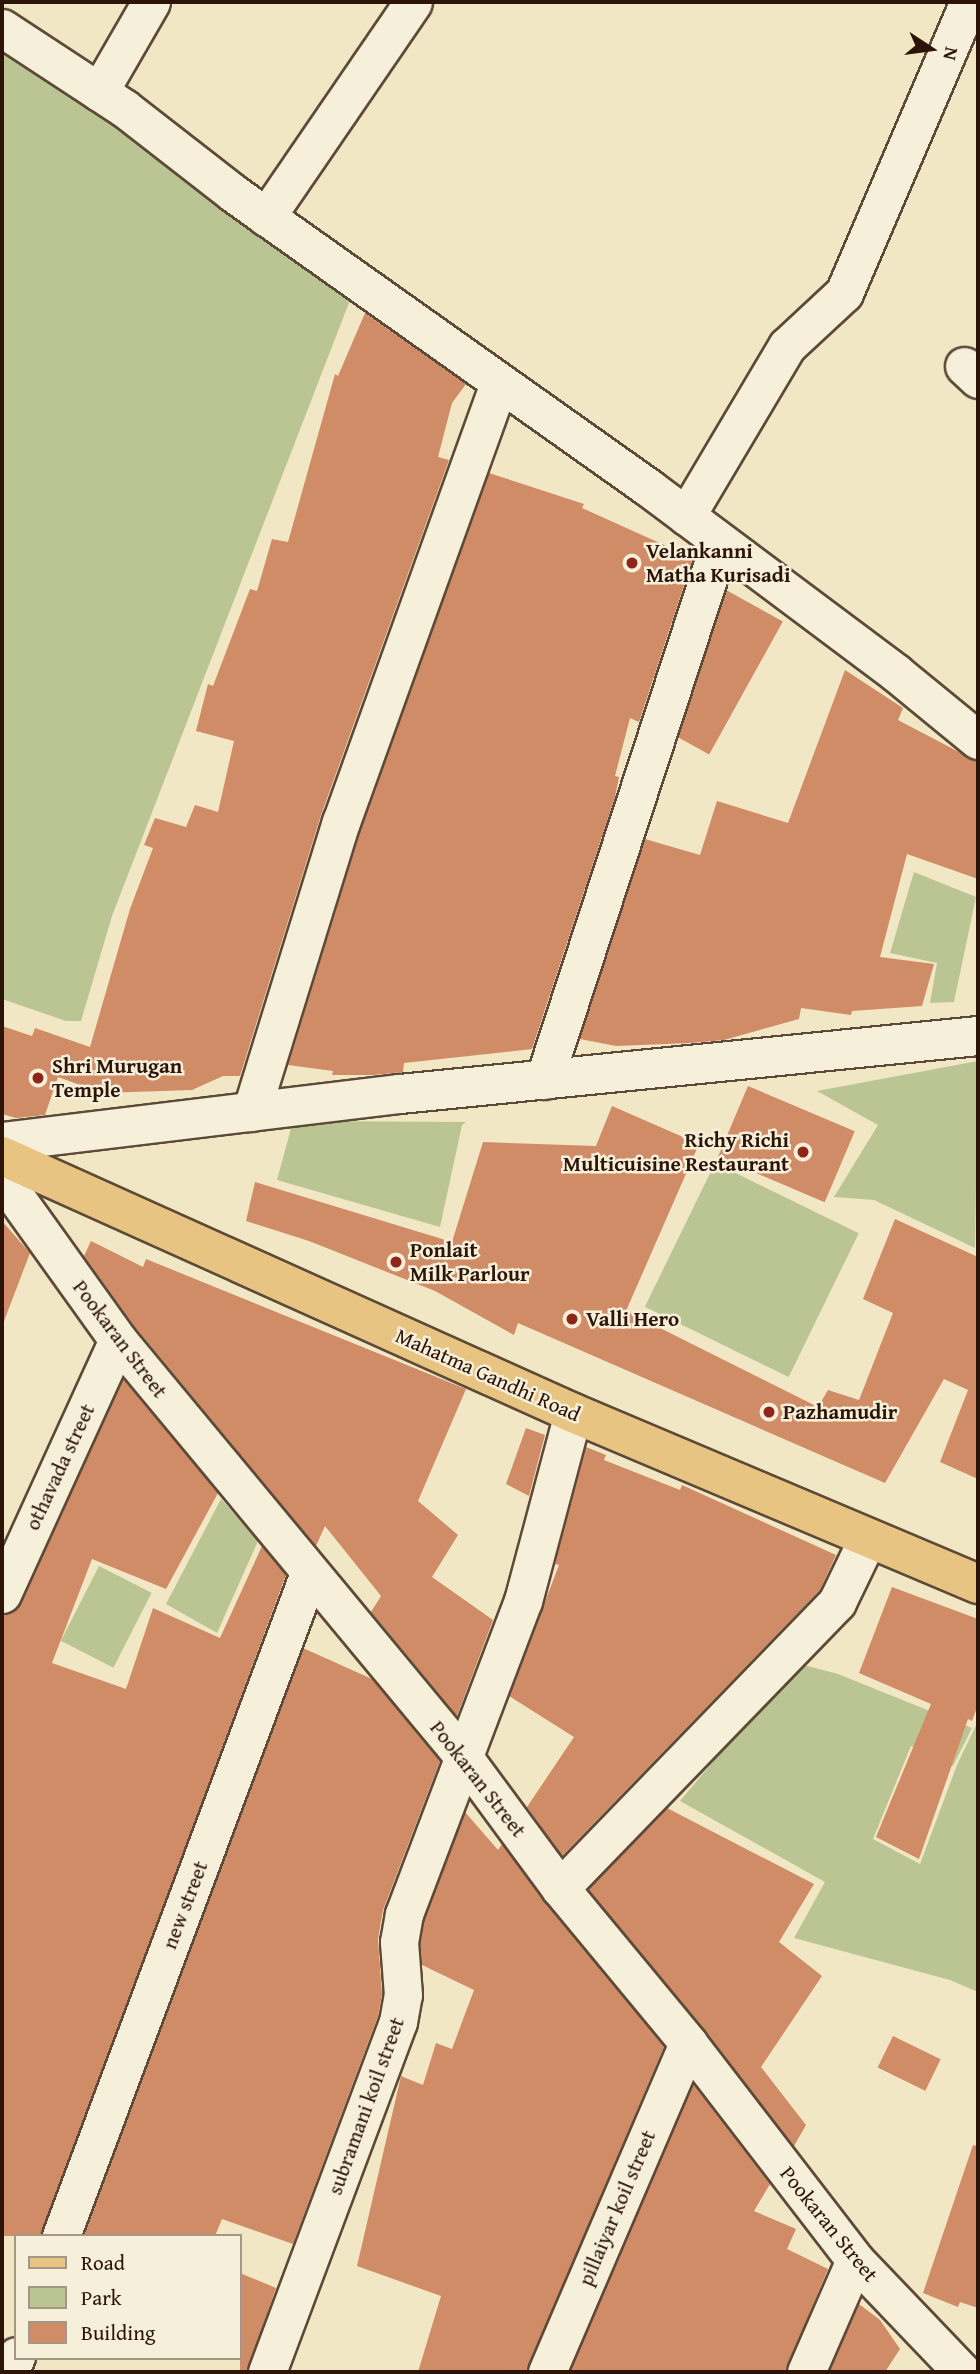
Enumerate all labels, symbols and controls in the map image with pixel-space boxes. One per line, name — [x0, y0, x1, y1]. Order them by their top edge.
north arrow — [896, 14, 966, 84]
text: N — [936, 44, 967, 63]
place label: Velankanni Matha Kurisadi — [646, 538, 790, 588]
marker: Velankanni Matha Kurisadi — [624, 555, 640, 571]
place label: Shri Murugan Temple — [52, 1053, 182, 1103]
marker: Shri Murugan Temple — [30, 1070, 46, 1086]
place label: Richy Richi Multicuisine Restaurant — [563, 1127, 789, 1177]
marker: Richy Richi Multicuisine Restaurant — [795, 1144, 811, 1160]
place label: Ponlait Milk Parlour — [410, 1237, 530, 1287]
marker: Ponlait Milk Parlour — [388, 1254, 404, 1270]
street label: Pookaran Street — [67, 1275, 173, 1403]
place label: Valli Hero — [586, 1306, 679, 1332]
marker: Valli Hero — [564, 1311, 580, 1327]
street label: Mahatma Gandhi Road — [392, 1323, 584, 1427]
place label: Pazhamudir — [783, 1399, 897, 1425]
street label: othavada street — [20, 1400, 100, 1534]
marker: Pazhamudir — [761, 1404, 777, 1420]
street label: Pookaran Street — [425, 1716, 531, 1842]
street label: new street — [157, 1857, 213, 1953]
street label: subramani koil street — [322, 2014, 410, 2198]
street label: pillaiyar koil street — [573, 2126, 661, 2290]
street label: Pookaran Street — [775, 2161, 883, 2287]
legend — [14, 2234, 242, 2360]
text: Road — [81, 2247, 125, 2278]
text: Park — [81, 2282, 122, 2313]
text: Building — [81, 2317, 155, 2348]

